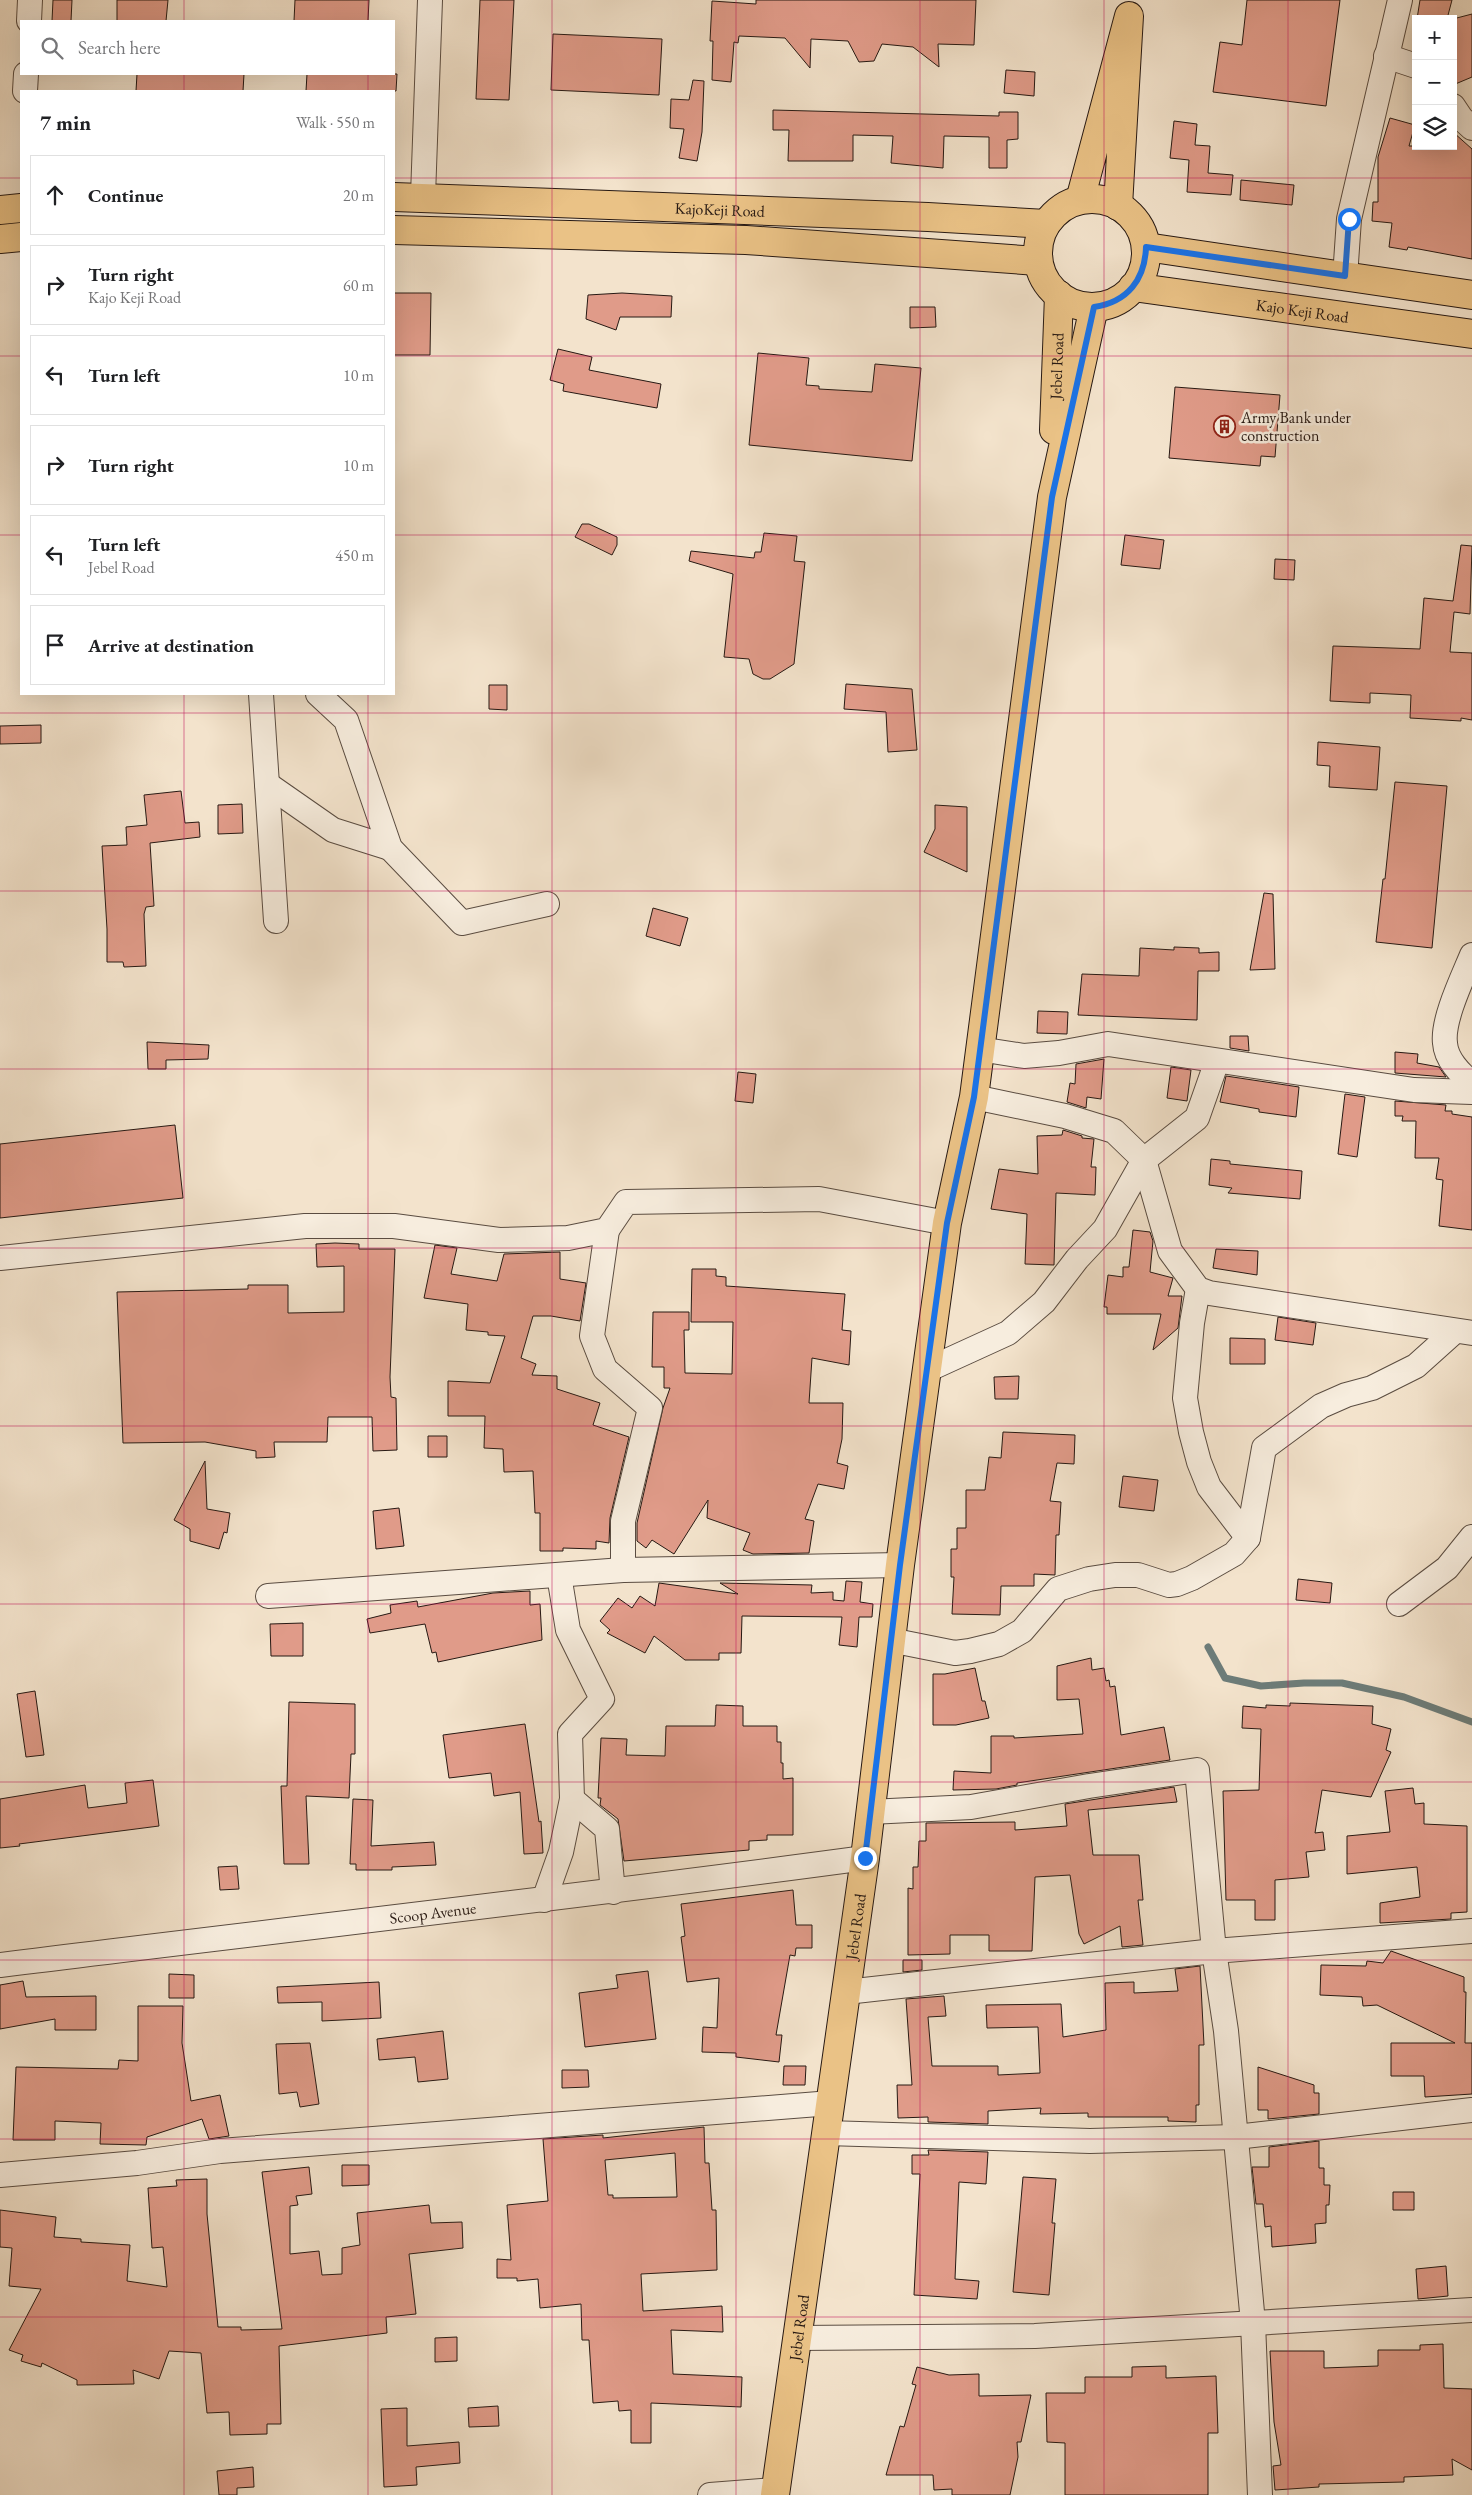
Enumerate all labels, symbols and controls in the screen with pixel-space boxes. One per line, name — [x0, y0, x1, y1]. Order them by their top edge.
map controls — [1412, 15, 1457, 150]
button: + — [1412, 15, 1457, 60]
search box — [20, 20, 395, 75]
icon: search — [38, 34, 66, 62]
text: Search here — [78, 35, 160, 60]
button: − — [1412, 60, 1457, 105]
button: layers — [1412, 105, 1457, 150]
text: 7 min — [40, 109, 91, 136]
text: Walk · 550 m — [296, 112, 375, 133]
icon: ahead — [41, 181, 69, 209]
text: Continue — [88, 183, 163, 208]
text: 20 m — [343, 185, 374, 206]
street label: KajoKeji Road — [674, 197, 766, 221]
route start — [1338, 208, 1361, 231]
text: Turn right — [88, 262, 174, 287]
icon: right — [41, 271, 69, 299]
text: 60 m — [343, 275, 374, 296]
text: Kajo Keji Road — [88, 287, 181, 308]
street label: Kajo Keji Road — [1255, 294, 1351, 327]
street label: Jebel Road — [1045, 331, 1068, 402]
icon: left — [41, 361, 69, 389]
text: Turn left — [88, 363, 160, 388]
text: 10 m — [343, 365, 374, 386]
place label: Army Bank under construction — [1240, 407, 1352, 446]
building icon: Army Bank under construction — [1213, 414, 1237, 438]
icon: right — [41, 451, 69, 479]
text: Turn right — [88, 453, 174, 478]
text: 10 m — [343, 455, 374, 476]
text: Turn left — [88, 532, 160, 557]
icon: left — [41, 541, 69, 569]
text: 450 m — [335, 545, 374, 566]
text: Jebel Road — [88, 557, 155, 578]
icon: arrive — [41, 631, 69, 659]
text: Arrive at destination — [88, 633, 254, 658]
route end — [854, 1847, 877, 1870]
street label: Jebel Road — [840, 1891, 870, 1963]
street label: Scoop Avenue — [388, 1897, 477, 1928]
street label: Jebel Road — [783, 2292, 814, 2364]

